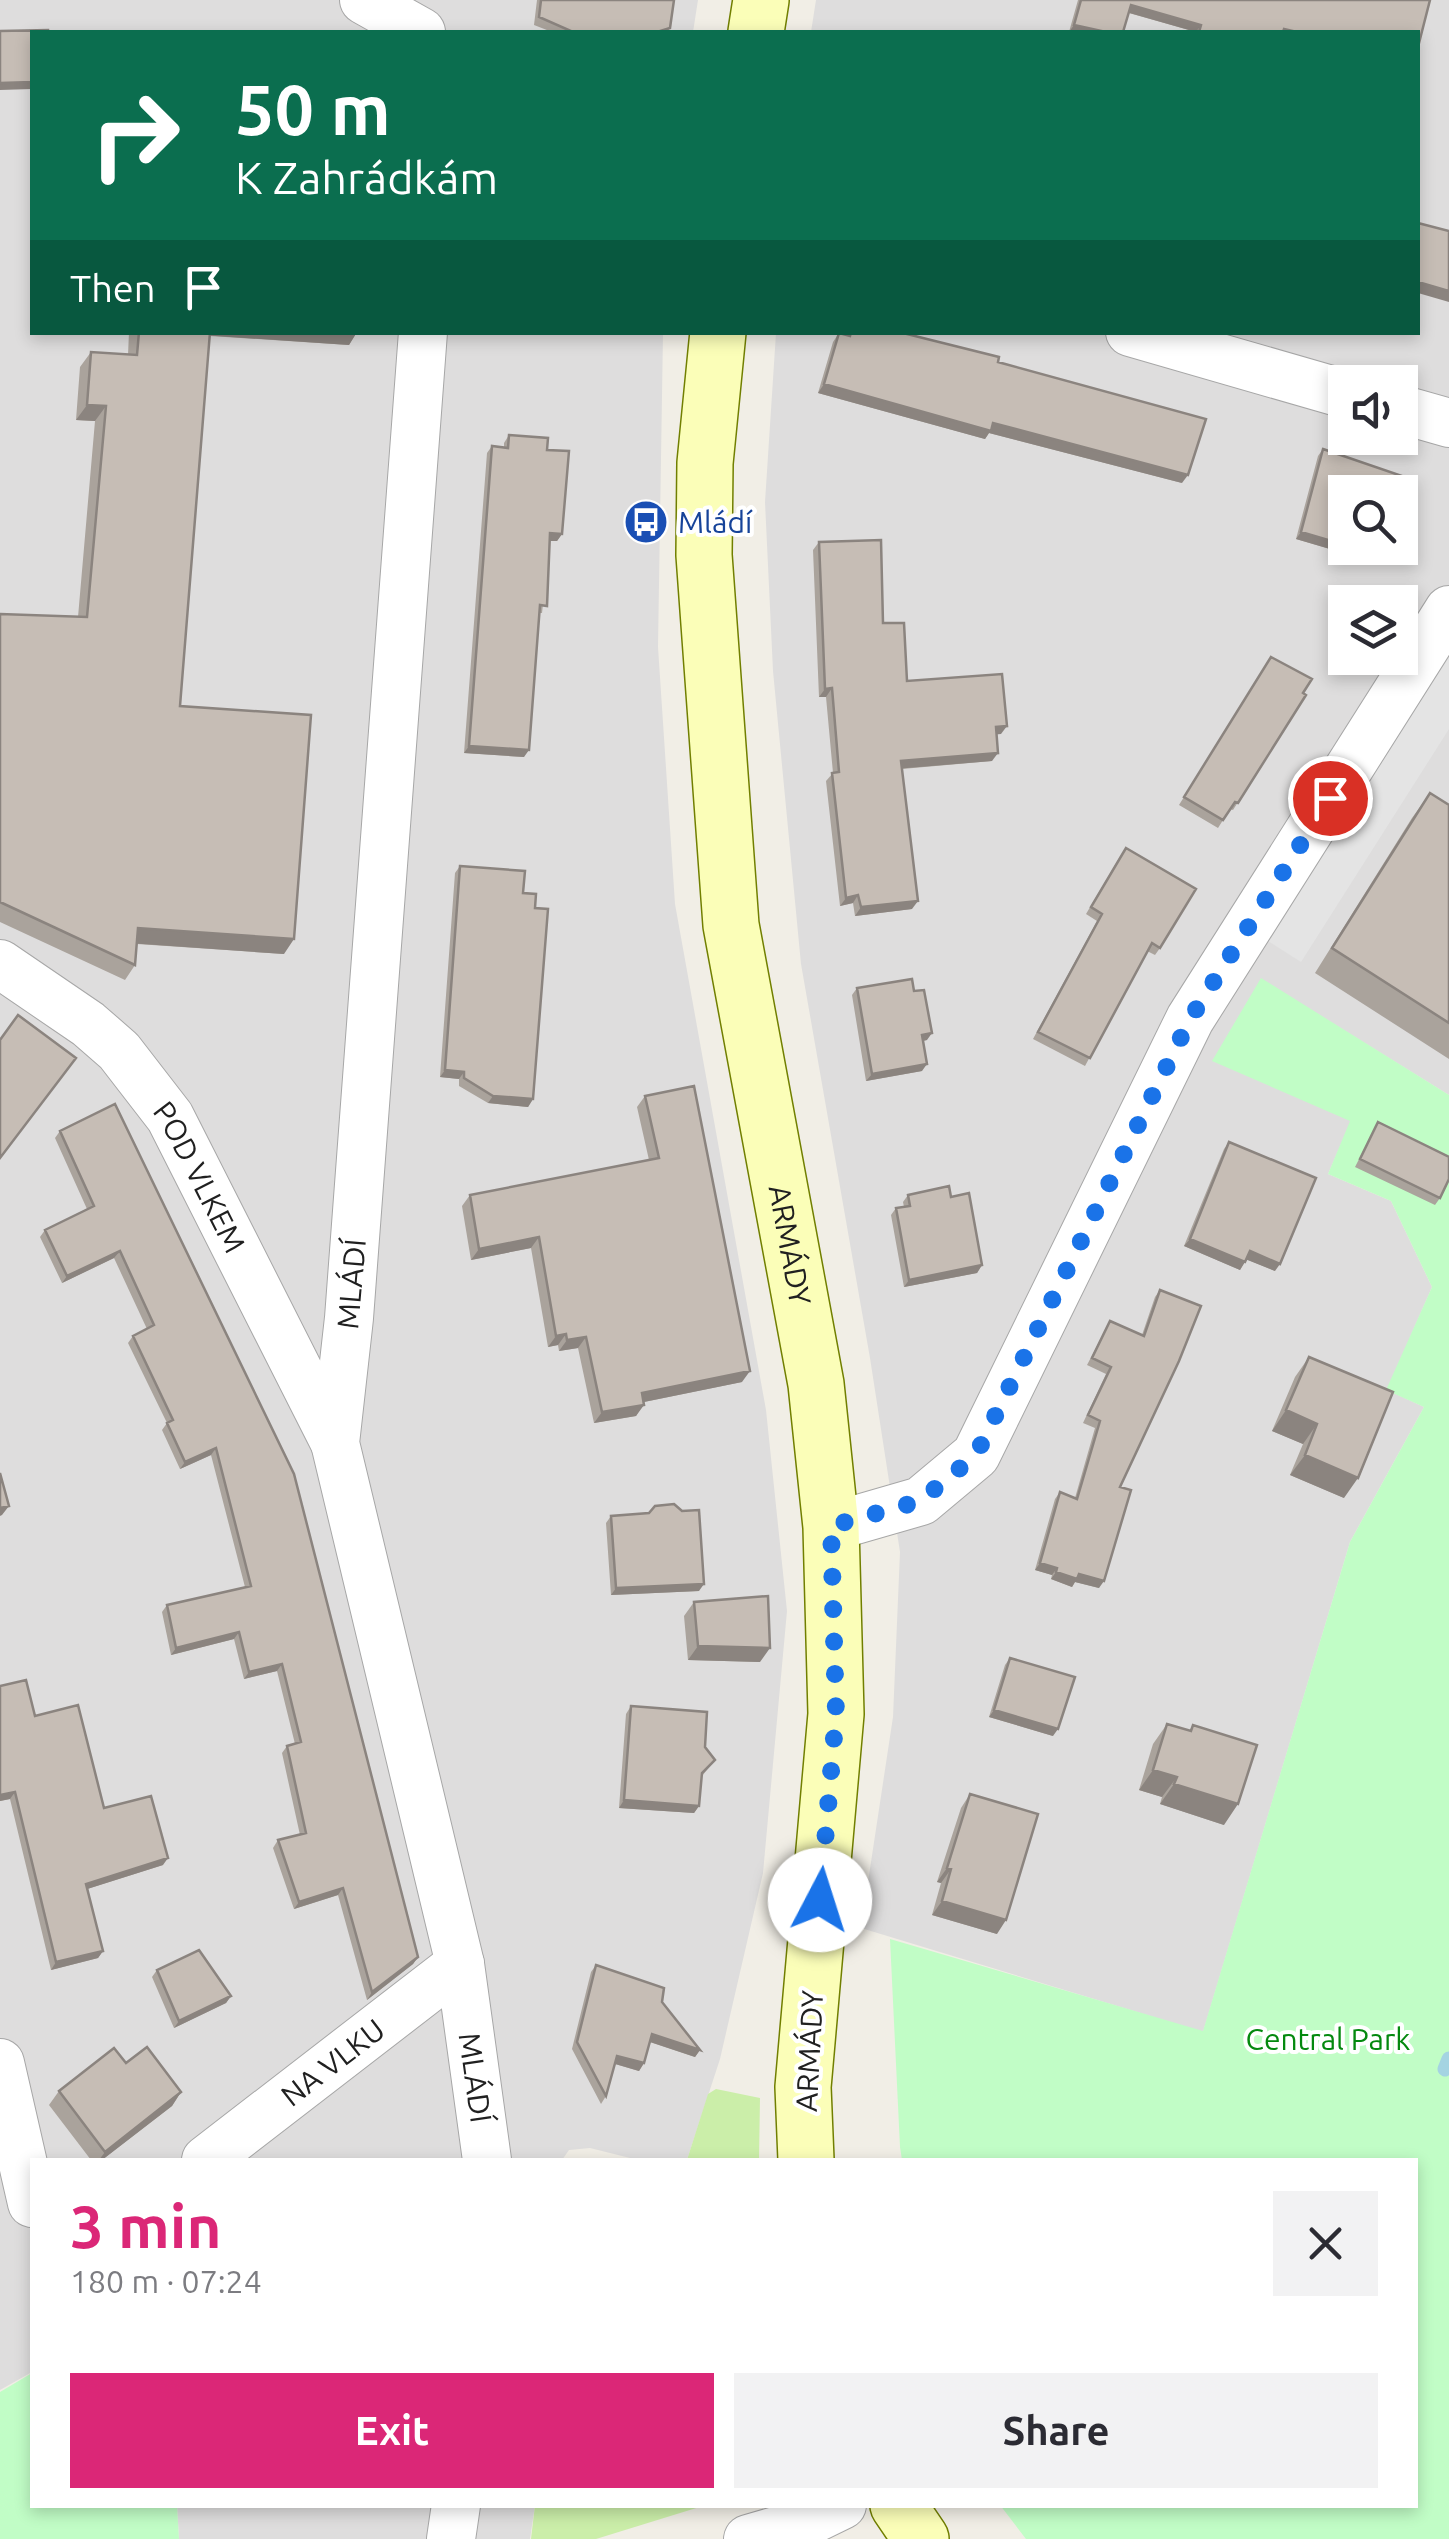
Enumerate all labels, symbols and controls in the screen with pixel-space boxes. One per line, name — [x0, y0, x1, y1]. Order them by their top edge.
icon: right — [70, 70, 200, 200]
text: 50 m — [235, 70, 391, 148]
text: K Zahrádkám — [235, 152, 498, 203]
icon: arrive — [176, 260, 231, 315]
text: Then — [70, 267, 156, 309]
map controls — [1328, 365, 1418, 675]
button: sound — [1328, 365, 1418, 455]
button: search — [1328, 475, 1418, 565]
bus stop icon: Mládí — [623, 499, 669, 545]
place label: Mládí — [678, 505, 753, 539]
button: layers — [1328, 585, 1418, 675]
pin — [1288, 756, 1373, 841]
icon: arrive — [1303, 771, 1358, 826]
street label: POD VLKEM — [147, 1094, 253, 1258]
street label: ARMÁDY — [762, 1182, 818, 1308]
street label: MLÁDÍ — [329, 1237, 372, 1331]
position arrow — [768, 1848, 872, 1952]
street label: ARMÁDY — [788, 1989, 829, 2113]
street label: NA VLKU — [274, 2012, 391, 2113]
park label: Central Park — [1246, 2022, 1410, 2056]
street label: MLÁDÍ — [453, 2030, 500, 2125]
button: close — [1273, 2191, 1378, 2296]
text: 3 min — [70, 2192, 222, 2259]
text: 180 m · 07:24 — [70, 2263, 262, 2299]
button: Exit — [70, 2373, 714, 2488]
button: Share — [734, 2373, 1378, 2488]

